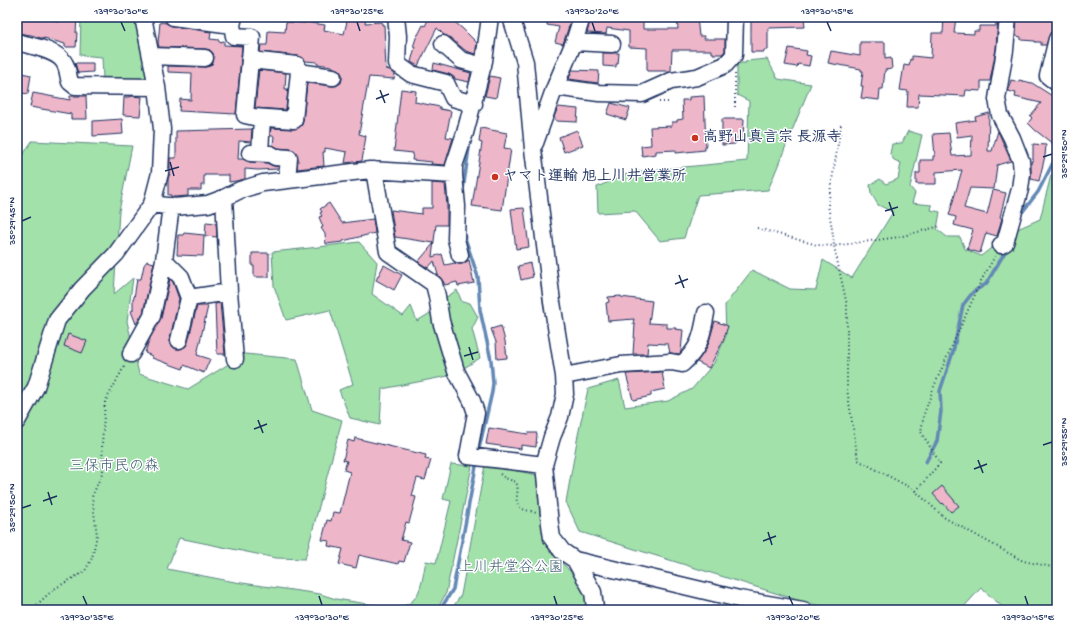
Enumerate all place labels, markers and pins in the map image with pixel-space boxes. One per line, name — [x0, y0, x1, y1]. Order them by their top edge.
place label: 高野山真言宗 長源寺 — [703, 128, 842, 147]
marker: 高野山真言宗 長源寺 — [690, 133, 700, 143]
place label: ヤマト運輸 旭上川井営業所 — [503, 167, 687, 186]
marker: ヤマト運輸 旭上川井営業所 — [490, 172, 500, 182]

